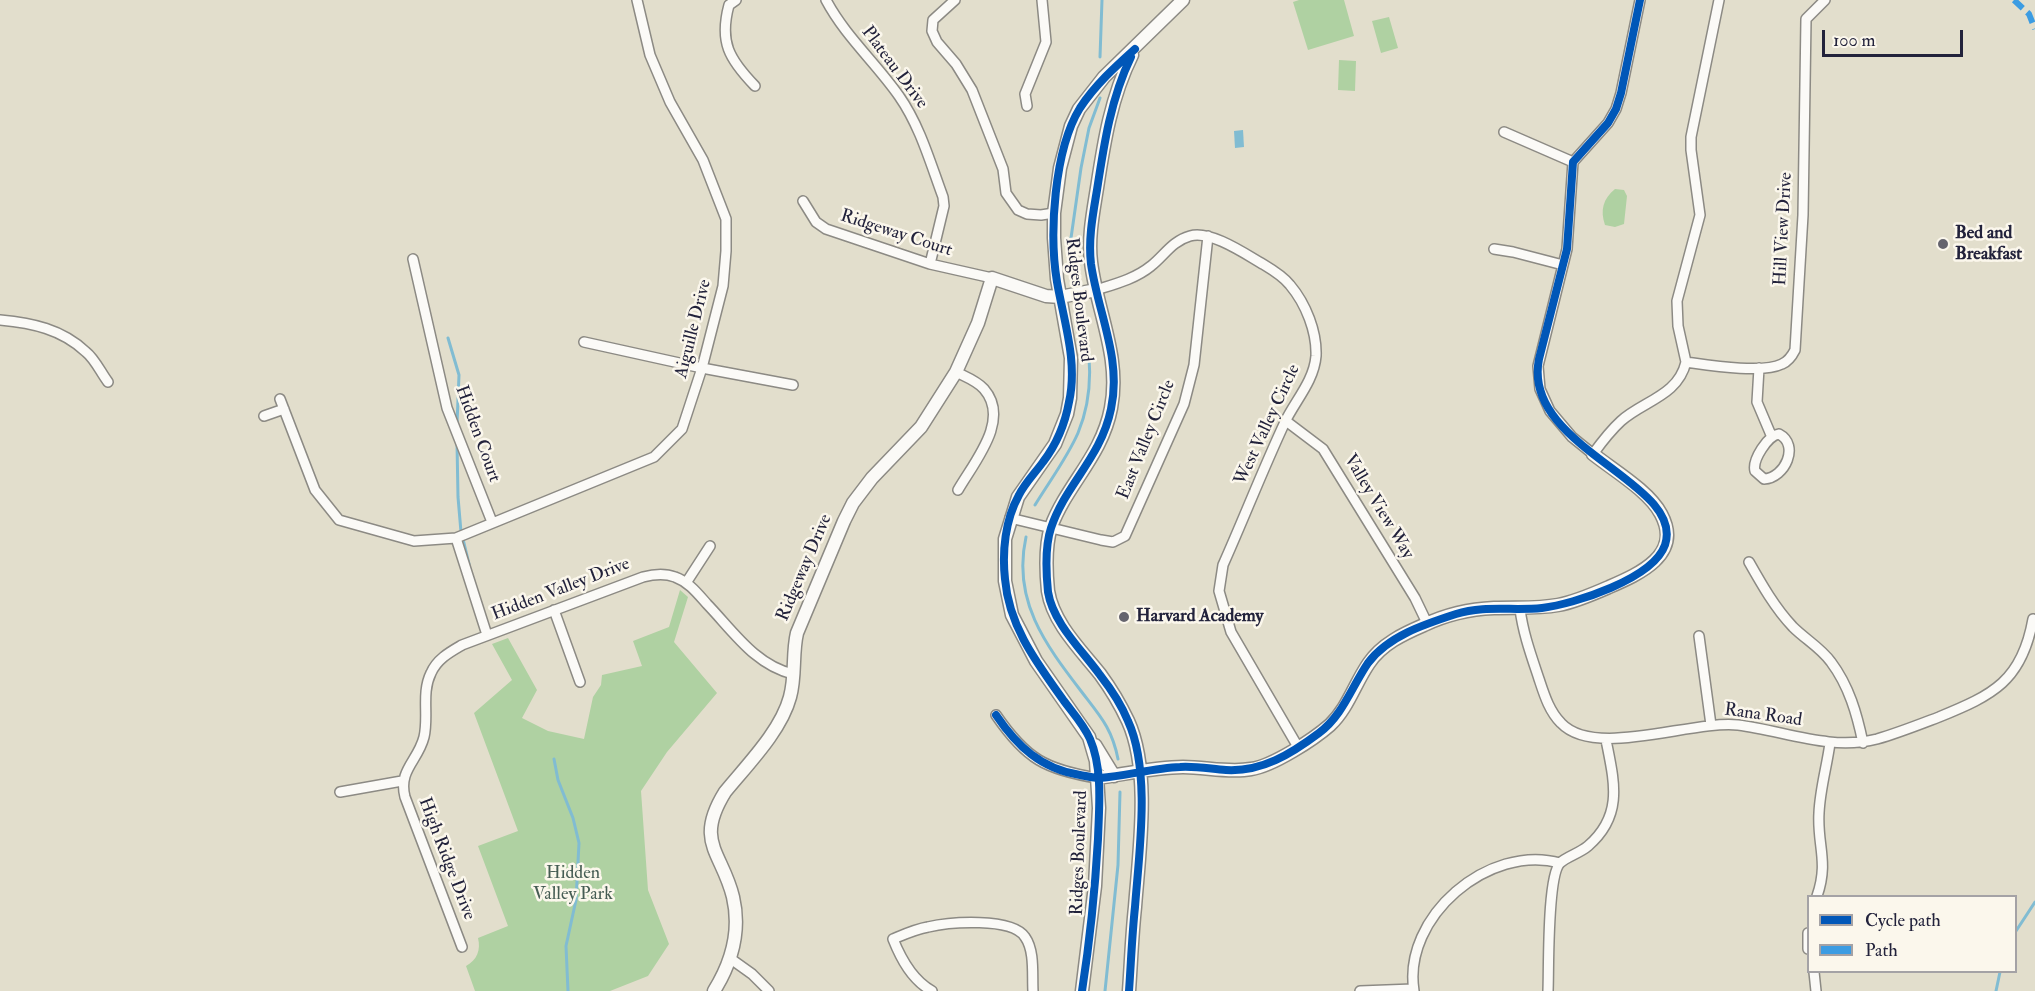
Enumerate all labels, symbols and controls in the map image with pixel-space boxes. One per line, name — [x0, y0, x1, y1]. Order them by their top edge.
scale bar — [1825, 18, 1966, 56]
street label: Plateau Drive — [856, 23, 932, 113]
text: 100 m — [1833, 29, 1876, 52]
street label: Hill View Drive — [1770, 172, 1798, 286]
street label: Ridgeway Court — [837, 206, 955, 262]
place label: Bed and Breakfast — [1955, 223, 2022, 266]
street label: Ridges Boulevard — [1060, 237, 1096, 363]
marker: Bed and Breakfast — [1936, 237, 1950, 251]
street label: Aiguille Drive — [671, 277, 717, 381]
street label: West Valley Circle — [1231, 361, 1305, 489]
street label: East Valley Circle — [1113, 377, 1181, 503]
street label: Hidden Court — [449, 383, 505, 485]
street label: Valley View Way — [1338, 451, 1418, 563]
street label: Ridgeway Drive — [773, 511, 837, 625]
street label: Hidden Valley Drive — [489, 554, 633, 626]
place label: Harvard Academy — [1136, 606, 1263, 628]
marker: Harvard Academy — [1117, 610, 1131, 624]
street label: Rana Road — [1723, 700, 1803, 732]
street label: Ridges Boulevard — [1067, 790, 1093, 916]
street label: High Ridge Drive — [413, 795, 479, 923]
park label: Hidden Valley Park — [533, 863, 613, 906]
legend — [1807, 895, 2017, 973]
text: Cycle path — [1865, 909, 1941, 932]
text: Path — [1865, 939, 1898, 962]

